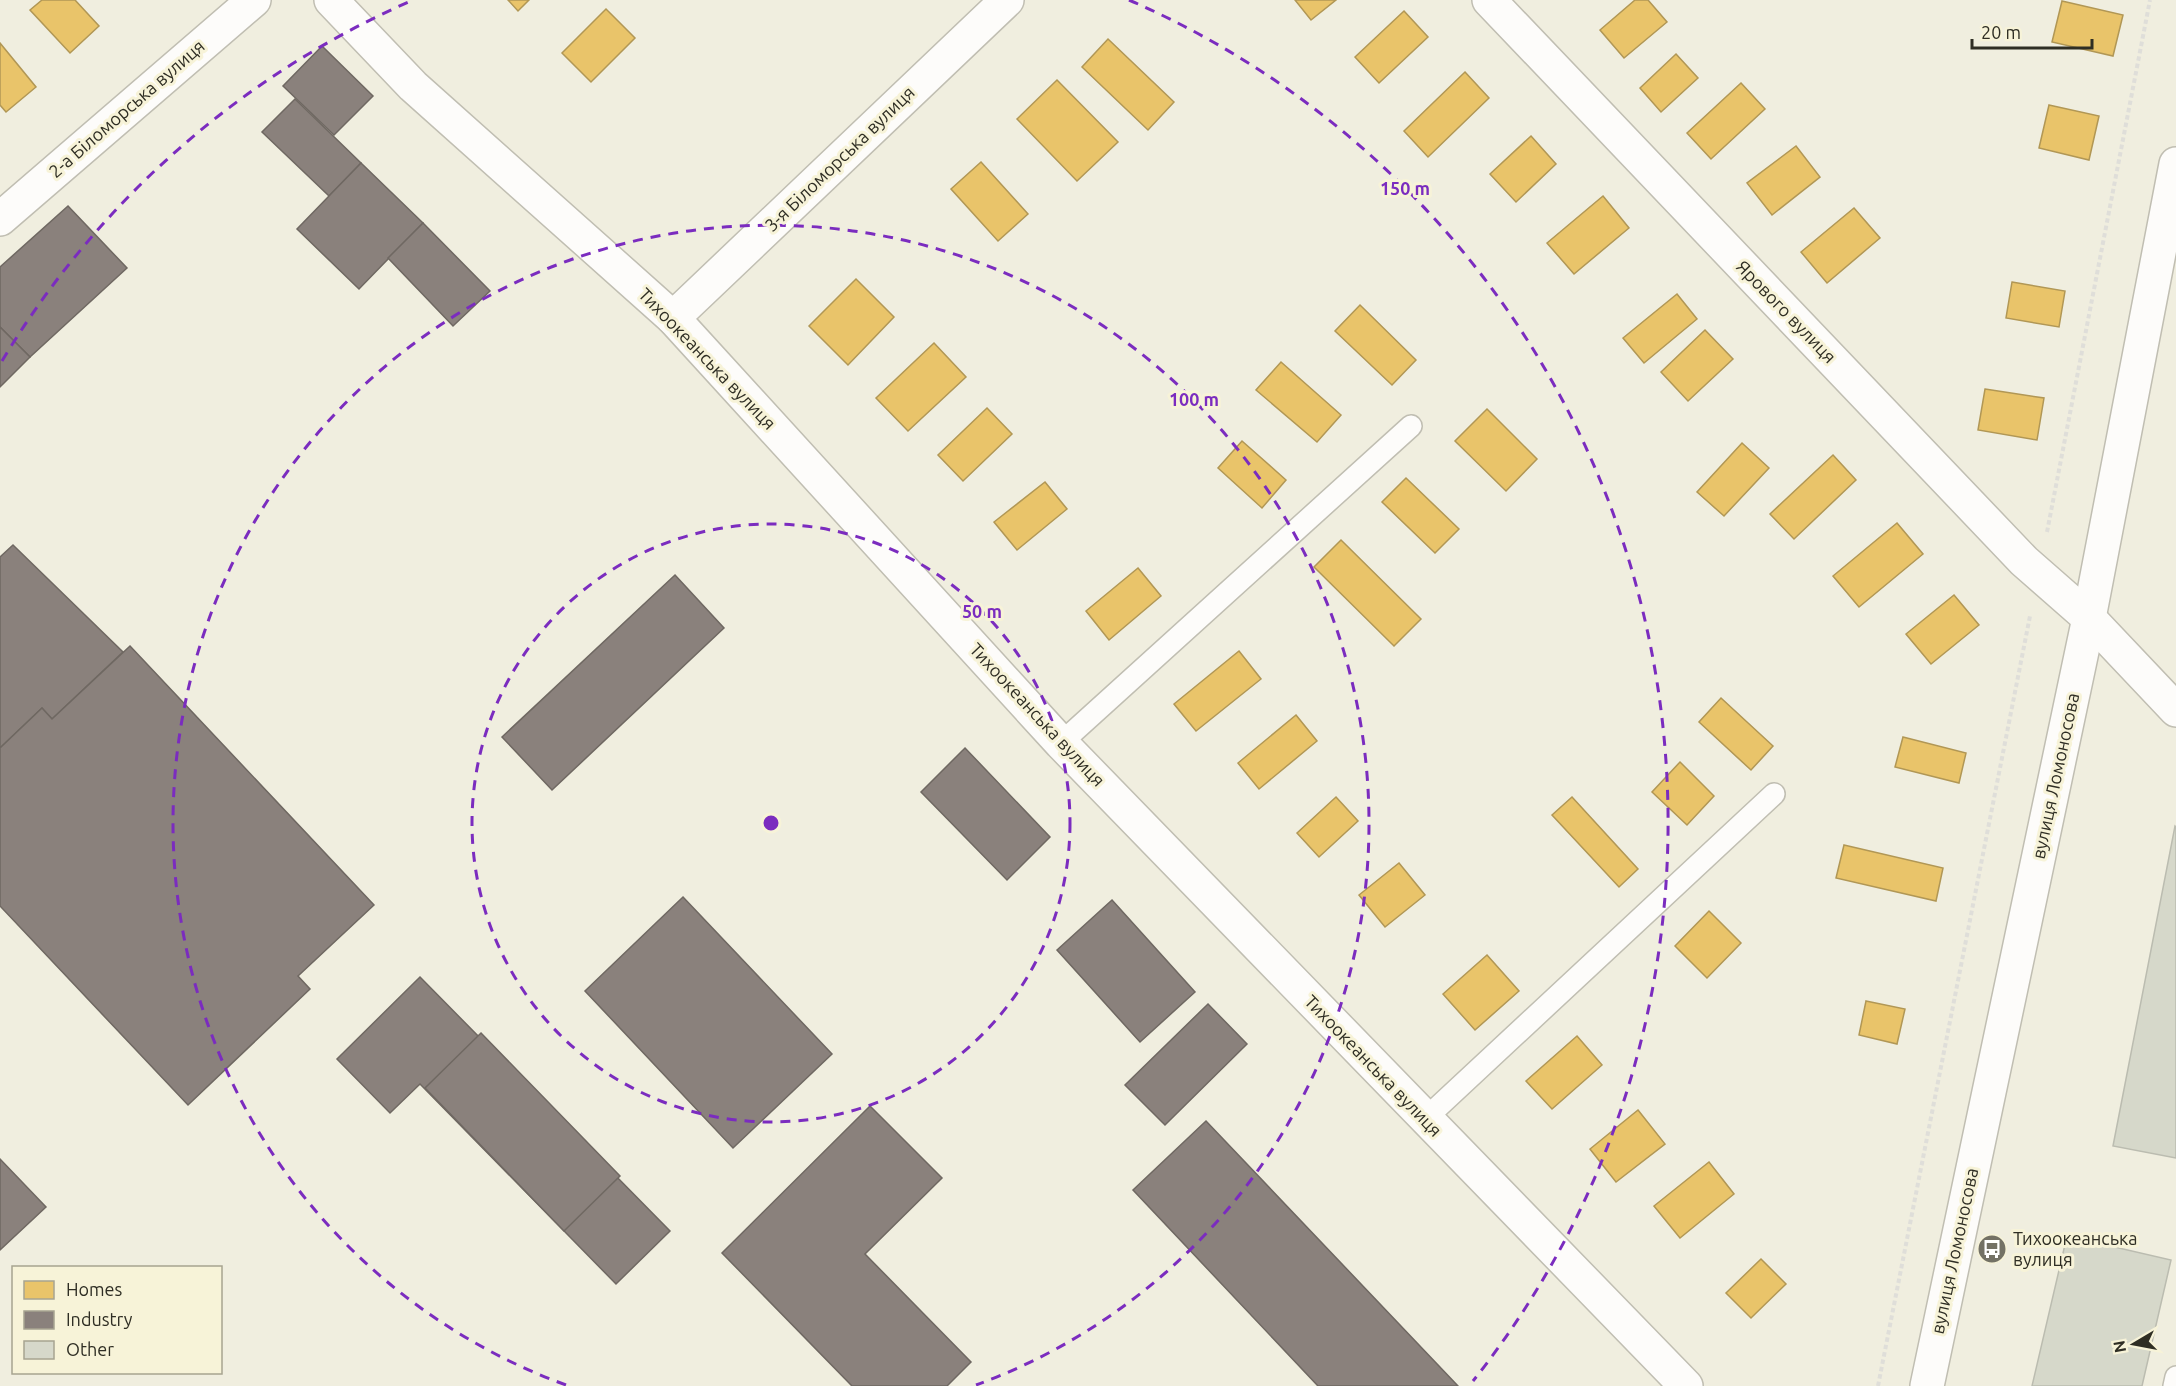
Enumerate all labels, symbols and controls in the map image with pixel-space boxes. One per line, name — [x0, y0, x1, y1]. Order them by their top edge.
scale bar — [1972, 12, 2092, 50]
text: 20 m — [1981, 22, 2021, 42]
street label: 2-а Біломорська вулиця — [45, 35, 208, 181]
street label: 3-я Біломорська вулиця — [760, 82, 918, 235]
text: 150 m — [1380, 178, 1430, 198]
street label: Ярового вулиця — [1733, 256, 1841, 367]
street label: Тихоокеанська вулиця — [635, 284, 780, 433]
text: 100 m — [1169, 389, 1219, 409]
text: 50 m — [962, 601, 1002, 621]
street label: Тихоокеанська вулиця — [966, 639, 1109, 790]
street label: вулиця Ломоносова — [2028, 691, 2082, 861]
centre of rings — [761, 813, 781, 833]
street label: Тихоокеанська вулиця — [1301, 991, 1446, 1140]
street label: вулиця Ломоносова — [1927, 1166, 1981, 1336]
place label: Тихоокеанська вулиця — [2013, 1228, 2138, 1269]
bus stop icon: Тихоокеанська вулиця — [1976, 1233, 2008, 1265]
legend — [12, 1266, 222, 1374]
text: Homes — [66, 1279, 123, 1299]
text: Industry — [66, 1309, 133, 1329]
north arrow — [2104, 1314, 2164, 1374]
text: Other — [66, 1339, 114, 1359]
text: N — [2109, 1339, 2129, 1354]

